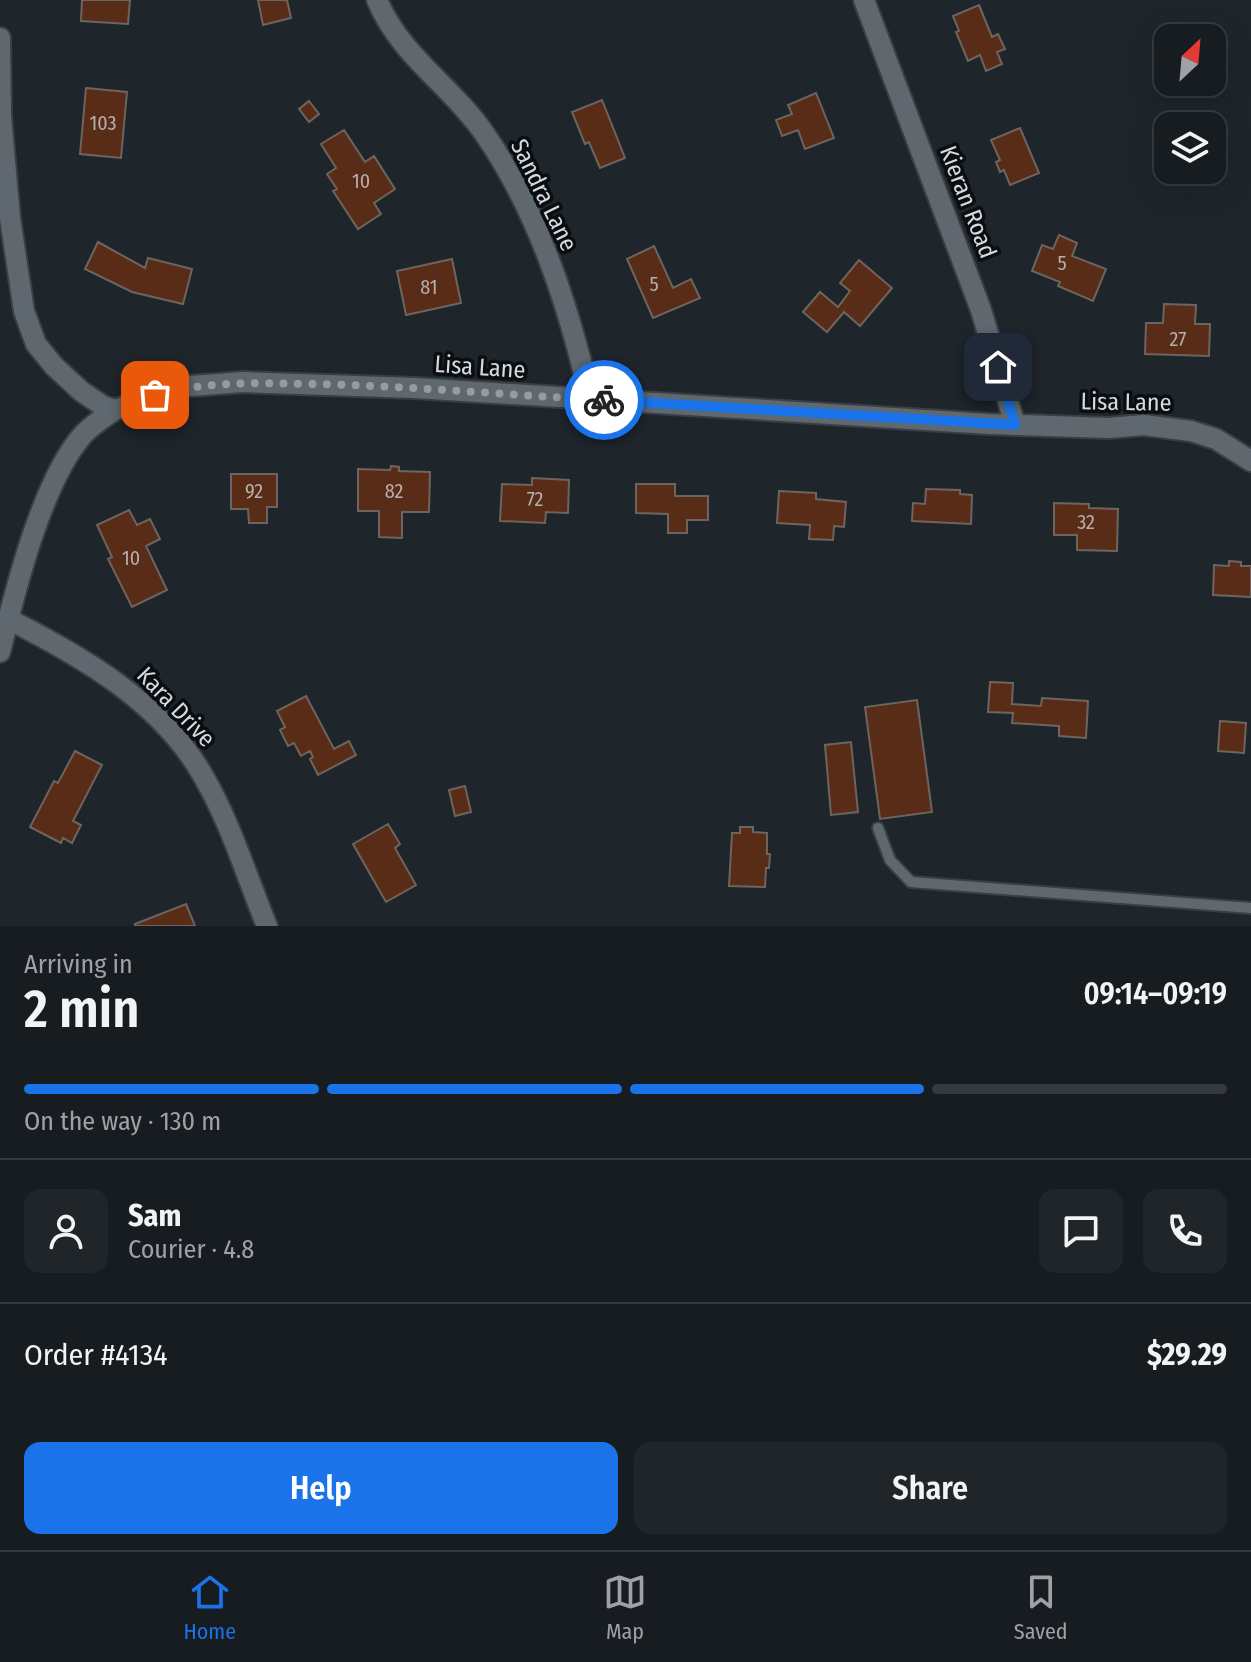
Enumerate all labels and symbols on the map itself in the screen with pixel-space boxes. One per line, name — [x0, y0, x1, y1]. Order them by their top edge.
north arrow — [1154, 24, 1226, 96]
house number: 103 — [89, 111, 117, 135]
street label: Sandra Lane — [505, 135, 583, 255]
street label: Kieran Road — [934, 142, 1002, 262]
house number: 10 — [352, 169, 370, 193]
house number: 5 — [1057, 251, 1067, 275]
house number: 5 — [649, 272, 659, 296]
house number: 81 — [420, 275, 438, 299]
house number: 27 — [1170, 327, 1186, 351]
pin — [964, 333, 1032, 401]
street label: Lisa Lane — [434, 350, 526, 384]
courier — [564, 360, 644, 440]
pin — [121, 361, 189, 429]
street label: Lisa Lane — [1080, 387, 1172, 417]
house number: 92 — [245, 479, 263, 503]
house number: 82 — [385, 479, 404, 503]
house number: 72 — [527, 487, 544, 511]
house number: 32 — [1077, 510, 1095, 534]
house number: 10 — [122, 546, 140, 570]
street label: Kara Drive — [131, 661, 221, 753]

